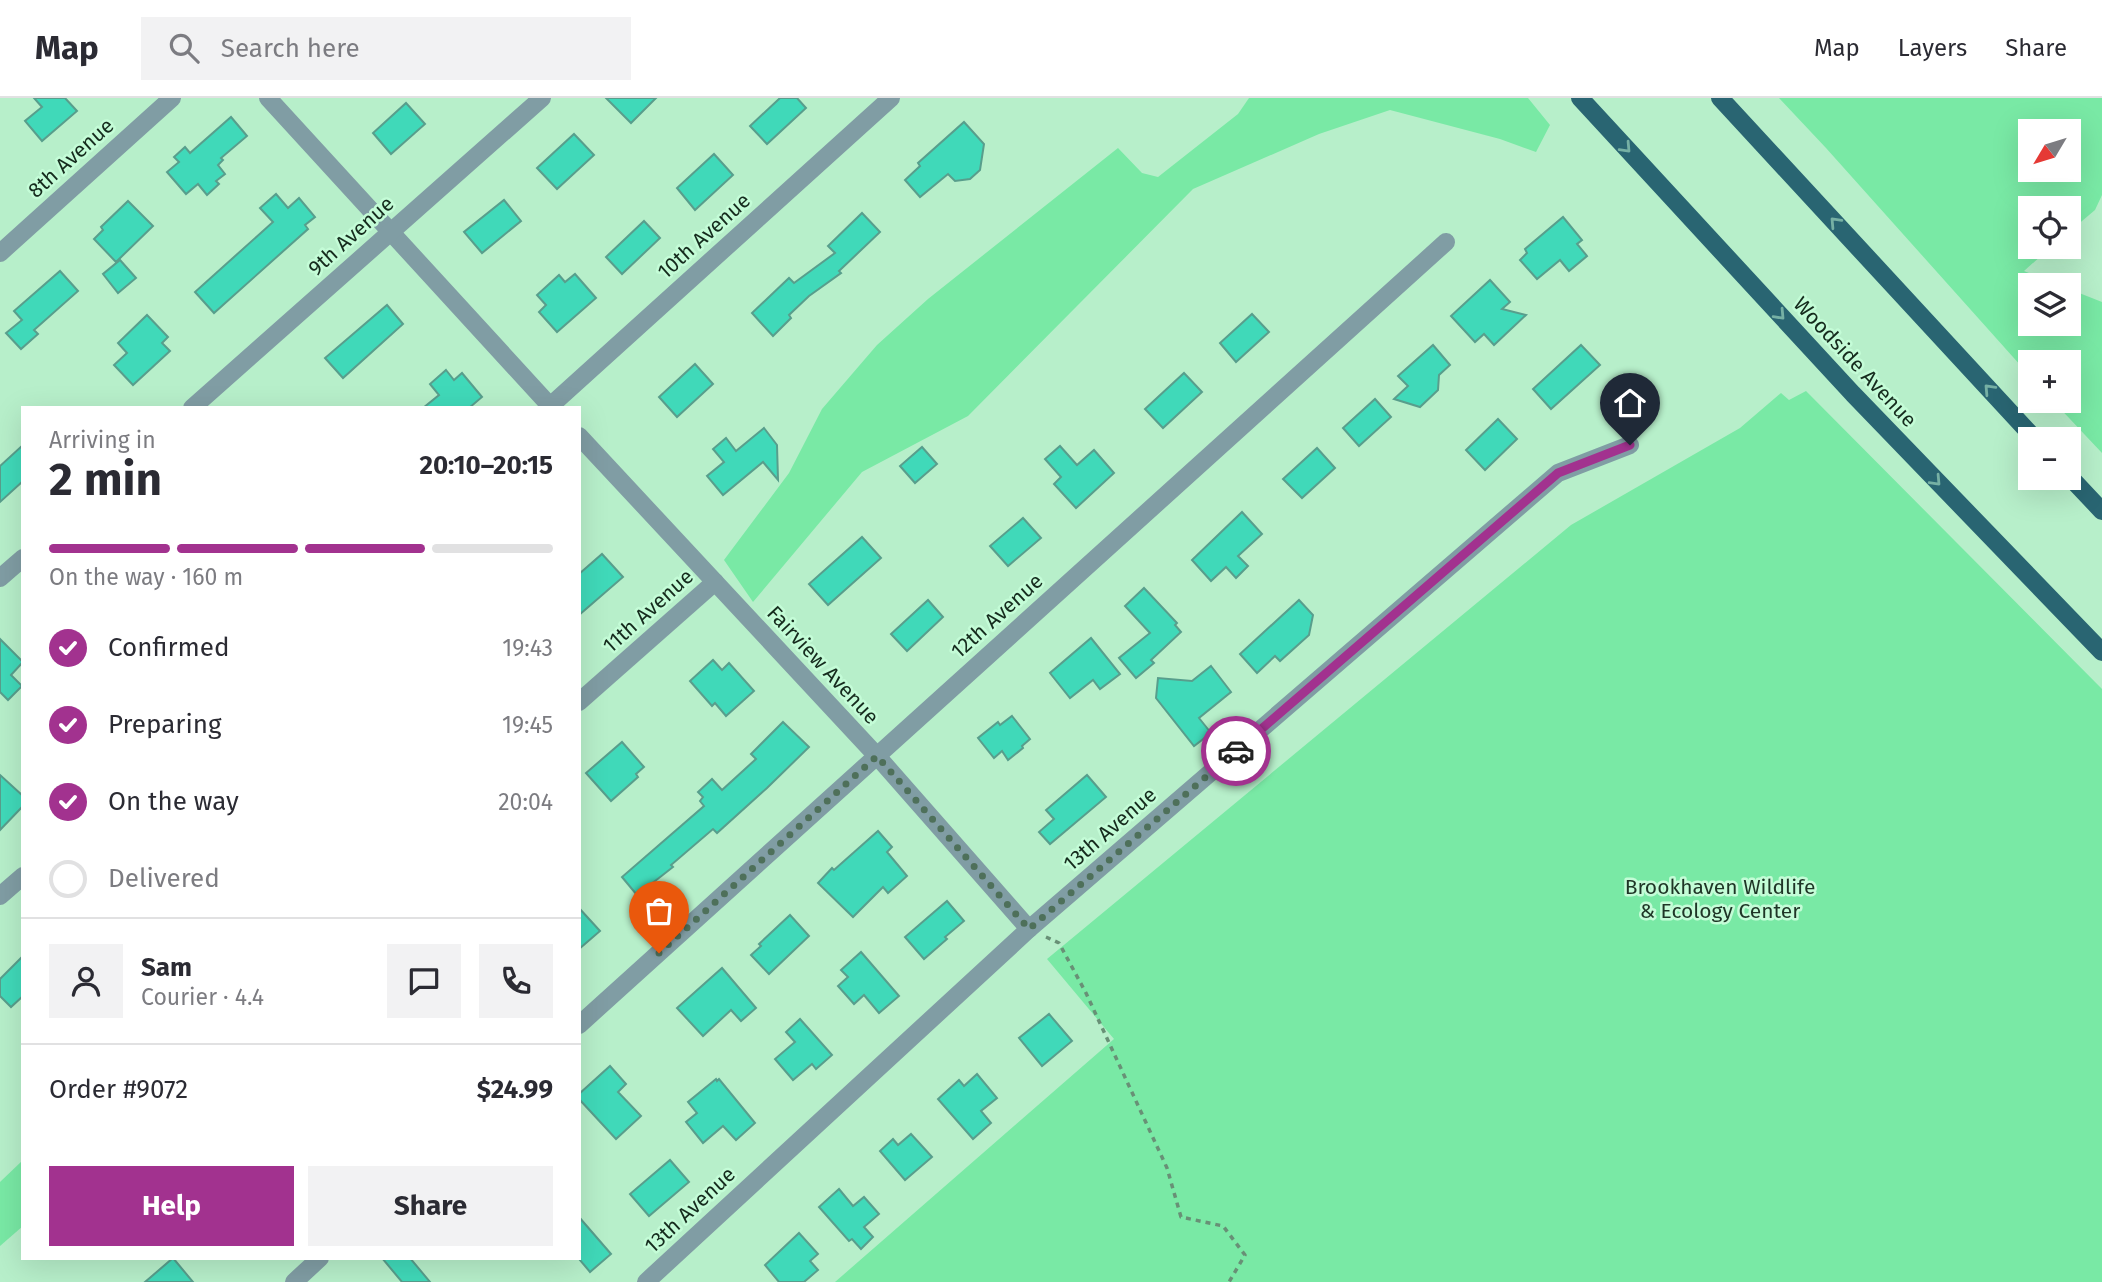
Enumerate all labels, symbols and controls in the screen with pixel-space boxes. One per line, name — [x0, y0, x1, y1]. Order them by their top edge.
search box — [141, 17, 631, 80]
text: Map — [35, 28, 99, 68]
icon: search — [165, 29, 203, 67]
text: Search here — [221, 33, 360, 64]
text: Map — [1814, 34, 1860, 62]
text: Layers — [1898, 34, 1967, 62]
text: Share — [2005, 34, 2067, 62]
street label: 8th Avenue — [23, 113, 119, 203]
north arrow — [2018, 119, 2081, 182]
map controls — [2018, 119, 2081, 490]
one-way arrow — [1618, 140, 1630, 153]
street label: 10th Avenue — [652, 188, 756, 284]
street label: 9th Avenue — [303, 191, 399, 281]
button: locate — [2018, 196, 2081, 259]
one-way arrow — [1830, 217, 1843, 230]
button: layers — [2018, 273, 2081, 336]
street label: Woodside Avenue — [1788, 291, 1922, 433]
one-way arrow — [1772, 307, 1785, 320]
button: + — [2018, 350, 2081, 413]
pin — [1600, 373, 1660, 445]
icon: home — [1611, 384, 1649, 422]
one-way arrow — [1985, 384, 1997, 397]
text: Arriving in — [49, 426, 156, 454]
button: − — [2018, 427, 2081, 490]
text: 20:10–20:15 — [419, 450, 553, 481]
text: 2 min — [49, 452, 162, 507]
one-way arrow — [1927, 473, 1940, 486]
text: On the way · 160 m — [49, 563, 243, 591]
street label: 11th Avenue — [597, 564, 699, 658]
street label: 12th Avenue — [946, 568, 1048, 664]
street label: Fairview Avenue — [761, 600, 885, 730]
icon: check — [49, 629, 87, 667]
text: Confirmed — [108, 632, 229, 663]
text: 19:43 — [502, 634, 553, 662]
icon: check — [49, 706, 87, 744]
text: Preparing — [108, 709, 221, 740]
text: 19:45 — [502, 711, 553, 739]
courier — [1201, 716, 1271, 786]
icon: car — [1217, 732, 1255, 770]
street label: 13th Avenue — [1058, 782, 1162, 876]
icon: check — [49, 783, 87, 821]
text: On the way — [108, 786, 239, 817]
text: 20:04 — [498, 788, 553, 816]
text: Delivered — [108, 863, 220, 894]
park label: Brookhaven Wildlife & Ecology Center — [1625, 874, 1815, 924]
pin — [629, 881, 689, 953]
icon: bag — [640, 892, 678, 930]
button: person — [49, 944, 123, 1018]
button: chat — [387, 944, 461, 1018]
button: phone — [479, 944, 553, 1018]
text: Sam — [141, 952, 192, 983]
text: Courier · 4.4 — [141, 983, 264, 1011]
text: Order #9072 — [49, 1074, 188, 1105]
text: $24.99 — [477, 1074, 553, 1105]
street label: 13th Avenue — [639, 1161, 741, 1259]
button: Help — [49, 1166, 294, 1246]
button: Share — [308, 1166, 553, 1246]

